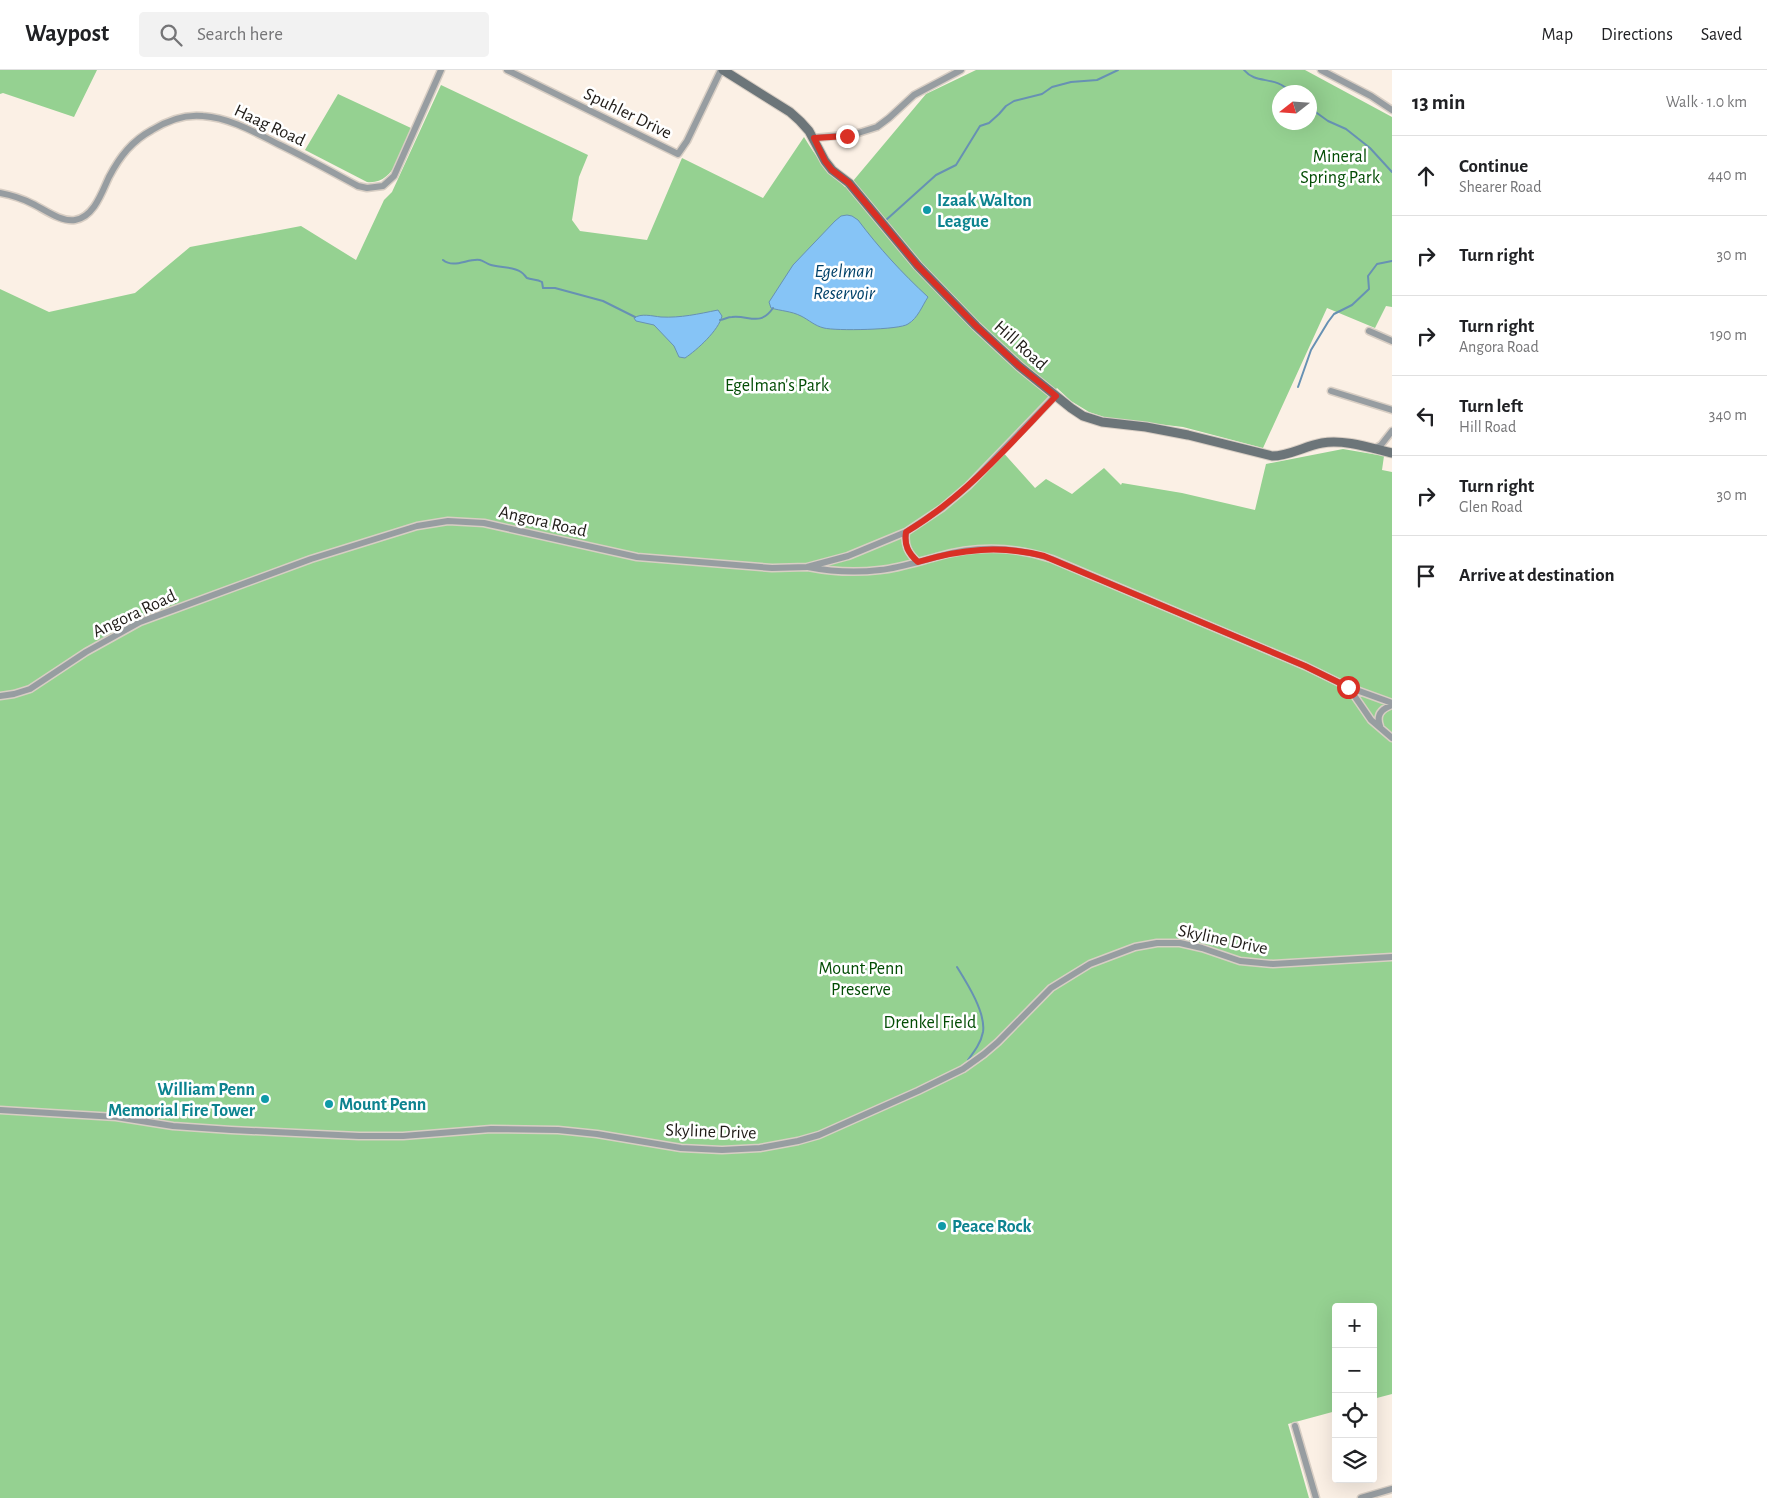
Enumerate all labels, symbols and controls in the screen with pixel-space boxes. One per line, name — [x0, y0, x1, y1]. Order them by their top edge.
search box — [139, 12, 489, 57]
icon: search — [157, 21, 185, 49]
text: Waypost — [25, 22, 109, 46]
text: Search here — [197, 25, 283, 44]
text: Map — [1542, 26, 1573, 44]
text: Directions — [1601, 26, 1673, 44]
text: Saved — [1701, 26, 1742, 44]
street label: Spuhler Drive — [581, 85, 674, 143]
north arrow — [1272, 85, 1317, 130]
text: 13 min — [1412, 92, 1465, 113]
text: Walk · 1.0 km — [1666, 94, 1747, 110]
street label: Haag Road — [231, 102, 308, 150]
route end — [836, 125, 859, 148]
park label: Mineral Spring Park — [1300, 148, 1381, 187]
text: Continue — [1459, 157, 1528, 176]
icon: ahead — [1412, 162, 1440, 190]
text: 440 m — [1708, 167, 1747, 183]
text: Shearer Road — [1459, 179, 1541, 195]
place label: Izaak Walton League — [937, 192, 1032, 231]
marker: Izaak Walton League — [921, 204, 933, 216]
icon: right — [1412, 242, 1440, 270]
text: Turn right — [1459, 246, 1534, 265]
text: 30 m — [1717, 247, 1747, 263]
water label: Egelman Reservoir — [813, 262, 876, 303]
text: Turn right — [1459, 317, 1534, 336]
street label: Hill Road — [990, 318, 1050, 374]
icon: right — [1412, 322, 1440, 350]
text: 190 m — [1710, 327, 1747, 343]
text: Angora Road — [1459, 339, 1539, 355]
park label: Egelman's Park — [725, 377, 830, 395]
text: Turn left — [1459, 397, 1523, 416]
icon: left — [1412, 402, 1440, 430]
text: 340 m — [1709, 407, 1747, 423]
text: Hill Road — [1459, 419, 1516, 435]
text: Turn right — [1459, 477, 1534, 496]
icon: right — [1412, 482, 1440, 510]
text: 30 m — [1717, 487, 1747, 503]
text: Glen Road — [1459, 499, 1523, 515]
street label: Angora Road — [497, 503, 588, 541]
icon: arrive — [1412, 562, 1440, 590]
text: Arrive at destination — [1459, 566, 1615, 585]
street label: Angora Road — [90, 587, 179, 641]
route start — [1337, 676, 1360, 699]
street label: Skyline Drive — [1176, 922, 1269, 958]
park label: Mount Penn Preserve — [819, 960, 903, 999]
park label: Drenkel Field — [884, 1014, 976, 1032]
place label: William Penn Memorial Fire Tower — [108, 1081, 256, 1120]
marker: William Penn Memorial Fire Tower — [259, 1093, 271, 1105]
place label: Mount Penn — [339, 1096, 426, 1114]
marker: Mount Penn — [323, 1098, 335, 1110]
street label: Skyline Drive — [665, 1121, 757, 1143]
place label: Peace Rock — [952, 1218, 1031, 1236]
marker: Peace Rock — [936, 1220, 948, 1232]
map controls — [1332, 1303, 1377, 1483]
button: + — [1332, 1303, 1377, 1348]
button: − — [1332, 1348, 1377, 1393]
button: locate — [1332, 1393, 1377, 1438]
button: layers — [1332, 1438, 1377, 1483]

